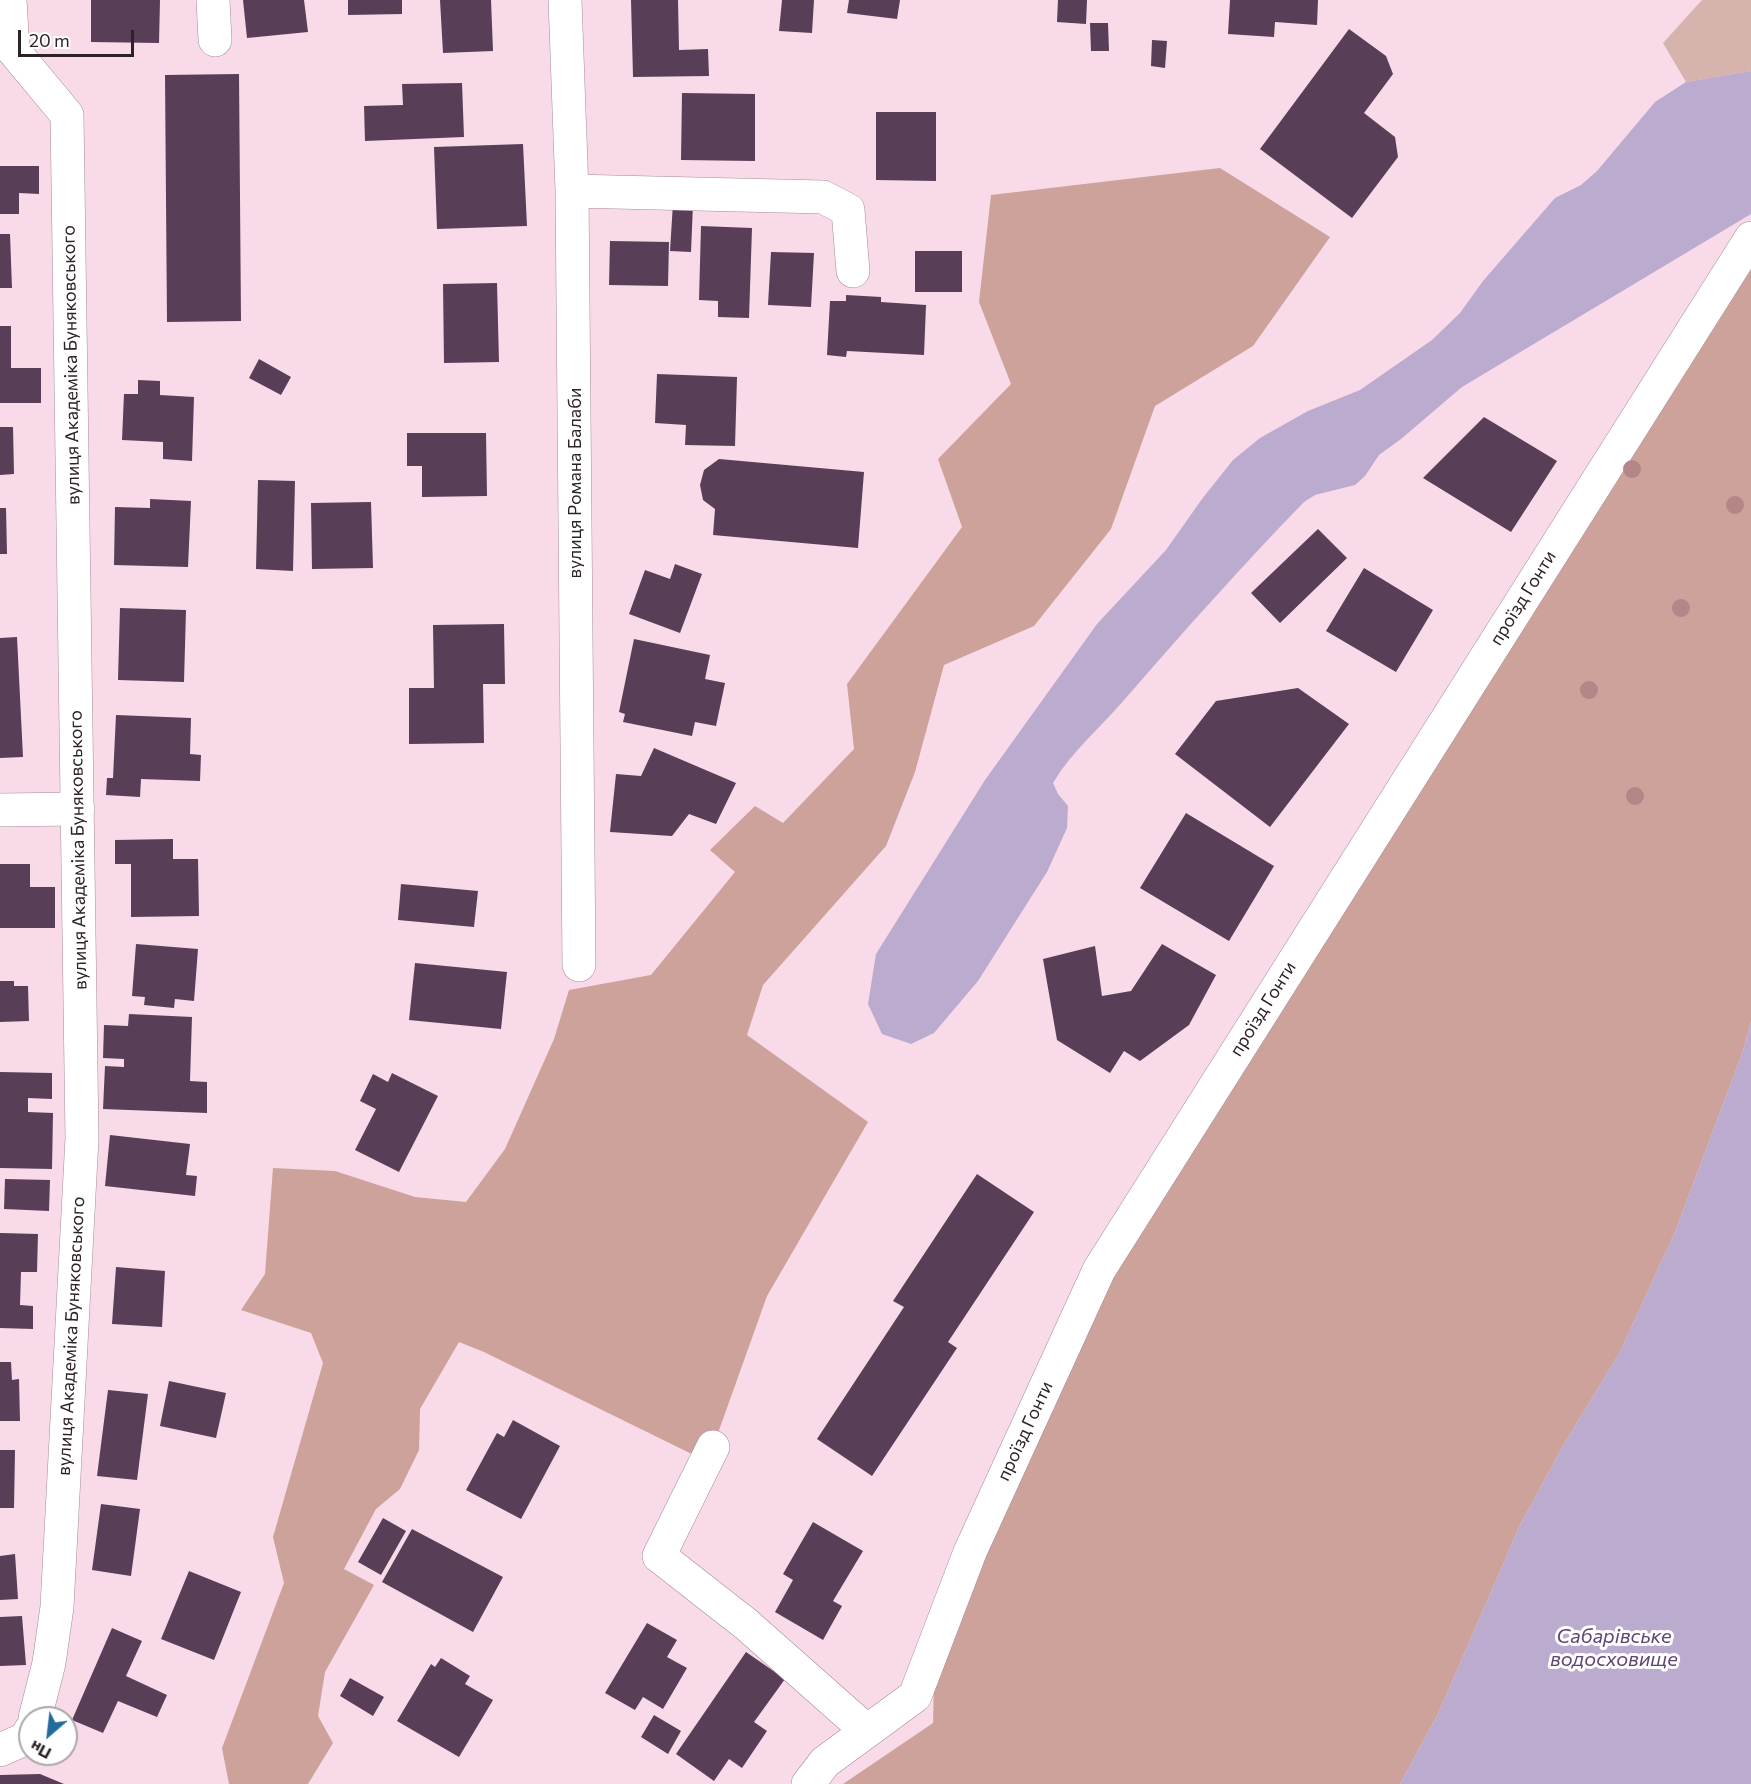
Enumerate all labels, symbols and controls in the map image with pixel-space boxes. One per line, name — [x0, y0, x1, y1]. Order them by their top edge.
scale bar — [21, 18, 136, 56]
text: 20 m — [29, 29, 70, 51]
street label: вулиця Академіка Буняковського — [58, 225, 84, 505]
street label: вулиця Романа Балаби — [564, 388, 586, 578]
street label: проїзд Гонти — [1485, 547, 1561, 649]
street label: вулиця Академіка Буняковського — [65, 710, 91, 990]
street label: проїзд Гонти — [1225, 958, 1301, 1060]
street label: вулиця Академіка Буняковського — [53, 1196, 89, 1476]
street label: проїзд Гонти — [993, 1378, 1057, 1484]
water label: Сабарівське водосховище — [1550, 1624, 1678, 1671]
north arrow — [18, 1706, 78, 1766]
text: Пн — [26, 1737, 54, 1764]

